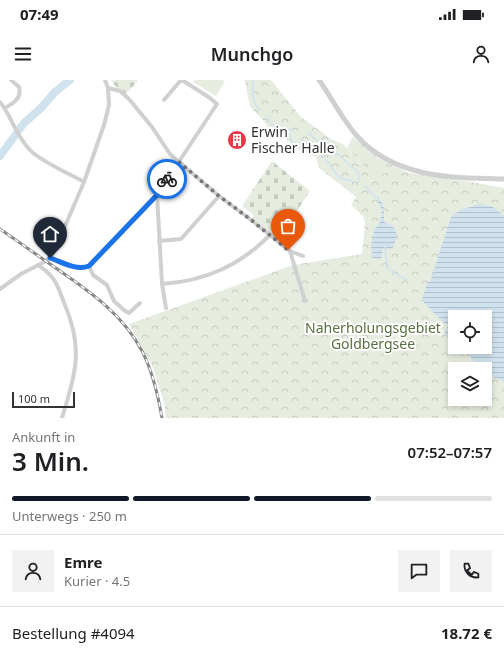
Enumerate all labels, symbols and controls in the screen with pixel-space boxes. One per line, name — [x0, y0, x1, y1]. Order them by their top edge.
text: 07:49 — [20, 4, 59, 24]
text: Munchgo — [211, 42, 293, 66]
icon: menu — [12, 43, 34, 65]
icon: person — [470, 43, 492, 65]
place label: Erwin Fischer Halle — [251, 122, 335, 157]
building icon: Erwin Fischer Halle — [226, 129, 248, 151]
courier — [147, 159, 187, 199]
icon: bike — [156, 168, 178, 190]
pin — [271, 209, 305, 250]
icon: bag — [277, 215, 299, 237]
pin — [33, 217, 67, 258]
icon: home — [39, 223, 61, 245]
map controls — [448, 310, 492, 406]
button: locate — [448, 310, 492, 354]
park label: Naherholungsgebiet Goldbergsee — [305, 318, 441, 353]
button: layers — [448, 362, 492, 406]
scale bar — [12, 390, 75, 409]
text: 100 m — [18, 391, 50, 406]
text: Ankunft in — [12, 428, 75, 446]
text: 07:52–07:57 — [408, 442, 492, 462]
text: 3 Min. — [12, 443, 89, 479]
text: Unterwegs · 250 m — [12, 507, 127, 525]
button: person — [12, 550, 54, 592]
button: chat — [398, 550, 440, 592]
button: phone — [450, 550, 492, 592]
text: Emre — [64, 552, 102, 572]
text: Kurier · 4.5 — [64, 572, 130, 590]
text: Bestellung #4094 — [12, 623, 135, 643]
text: 18.72 € — [441, 623, 492, 643]

